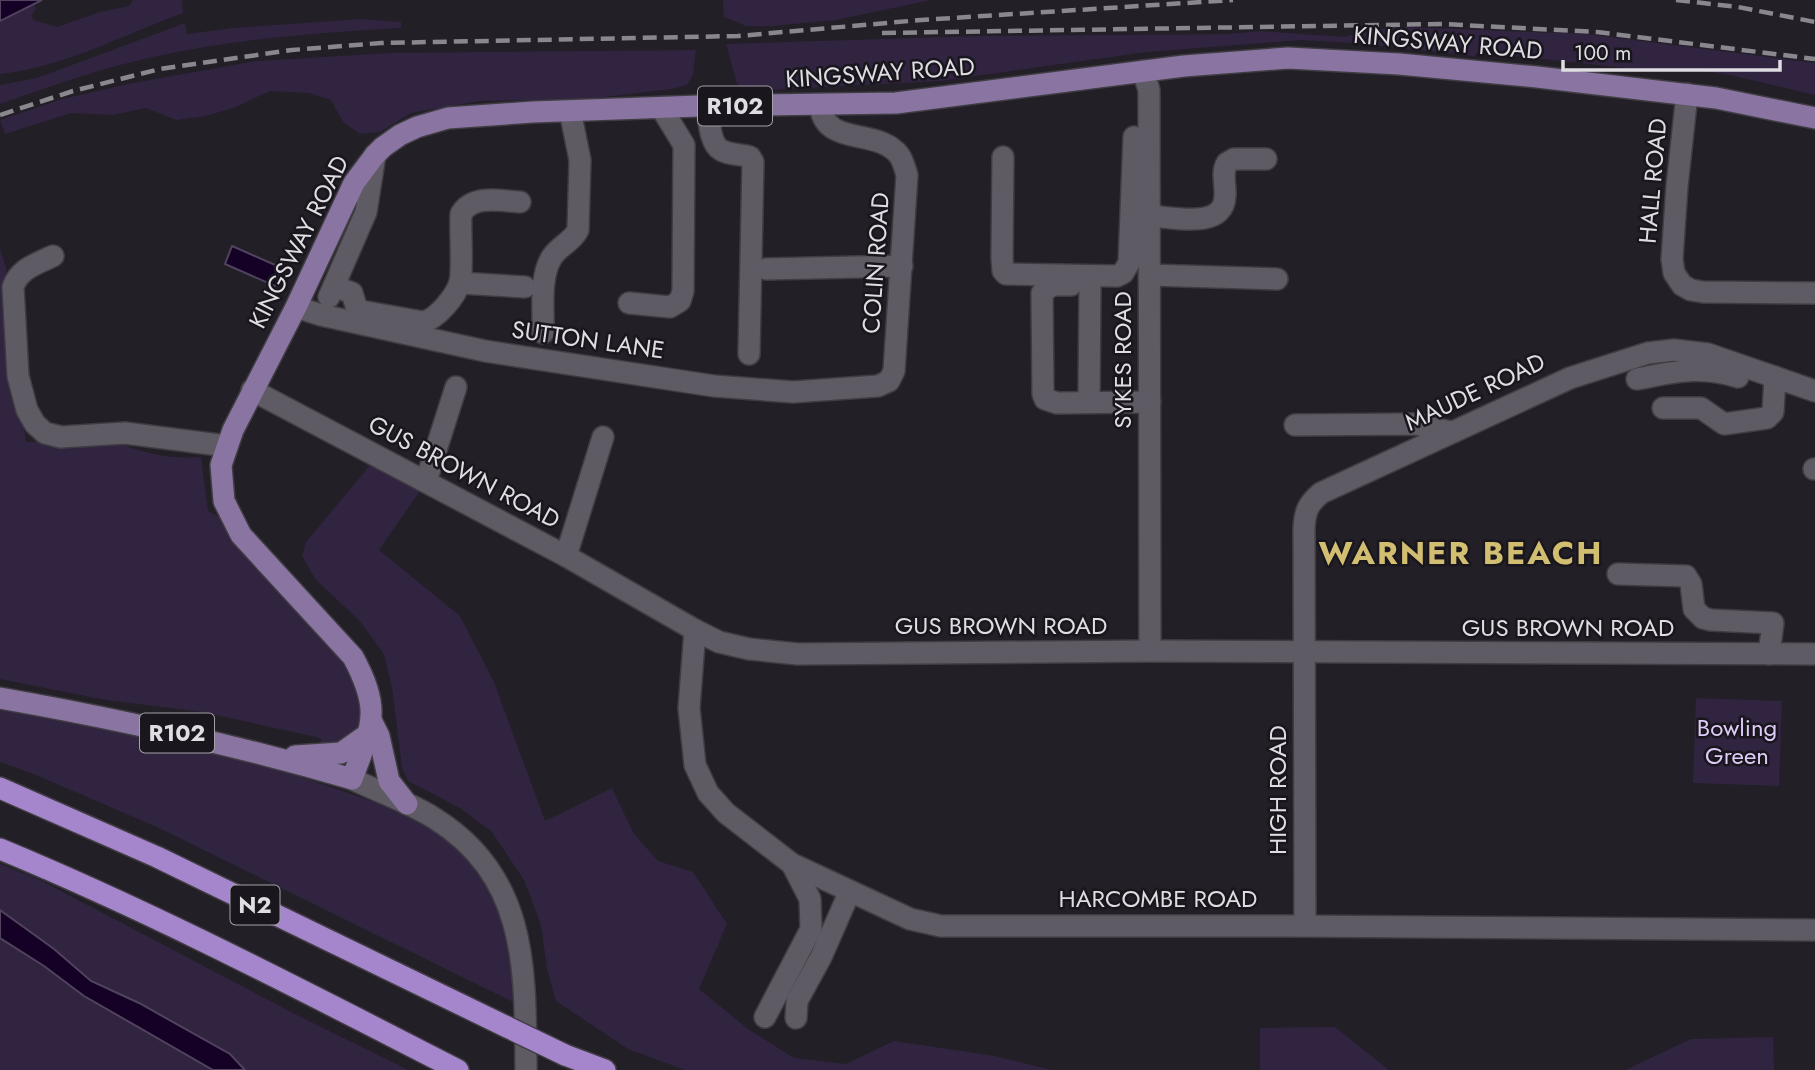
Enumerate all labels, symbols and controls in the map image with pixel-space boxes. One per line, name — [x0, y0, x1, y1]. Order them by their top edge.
street label: KINGSWAY ROAD — [1352, 17, 1544, 68]
scale bar — [1563, 28, 1780, 72]
text: 100 m — [1574, 38, 1631, 68]
street label: KINGSWAY ROAD — [784, 48, 976, 97]
road number: R102 — [698, 86, 772, 125]
street label: HALL ROAD — [1630, 117, 1675, 245]
street label: KINGSWAY ROAD — [240, 149, 357, 334]
street label: COLIN ROAD — [853, 191, 898, 335]
street label: SYKES ROAD — [1105, 291, 1140, 429]
street label: SUTTON LANE — [509, 311, 667, 368]
street label: MAUDE ROAD — [1399, 344, 1551, 439]
street label: GUS BROWN ROAD — [362, 406, 566, 537]
district label: WARNER BEACH — [1319, 530, 1603, 576]
street label: GUS BROWN ROAD — [895, 608, 1107, 643]
street label: GUS BROWN ROAD — [1462, 610, 1674, 645]
park label: Bowling Green — [1697, 710, 1777, 773]
road number: R102 — [140, 713, 214, 752]
street label: HIGH ROAD — [1260, 725, 1295, 855]
street label: HARCOMBE ROAD — [1059, 881, 1257, 916]
road number: N2 — [230, 885, 280, 924]

